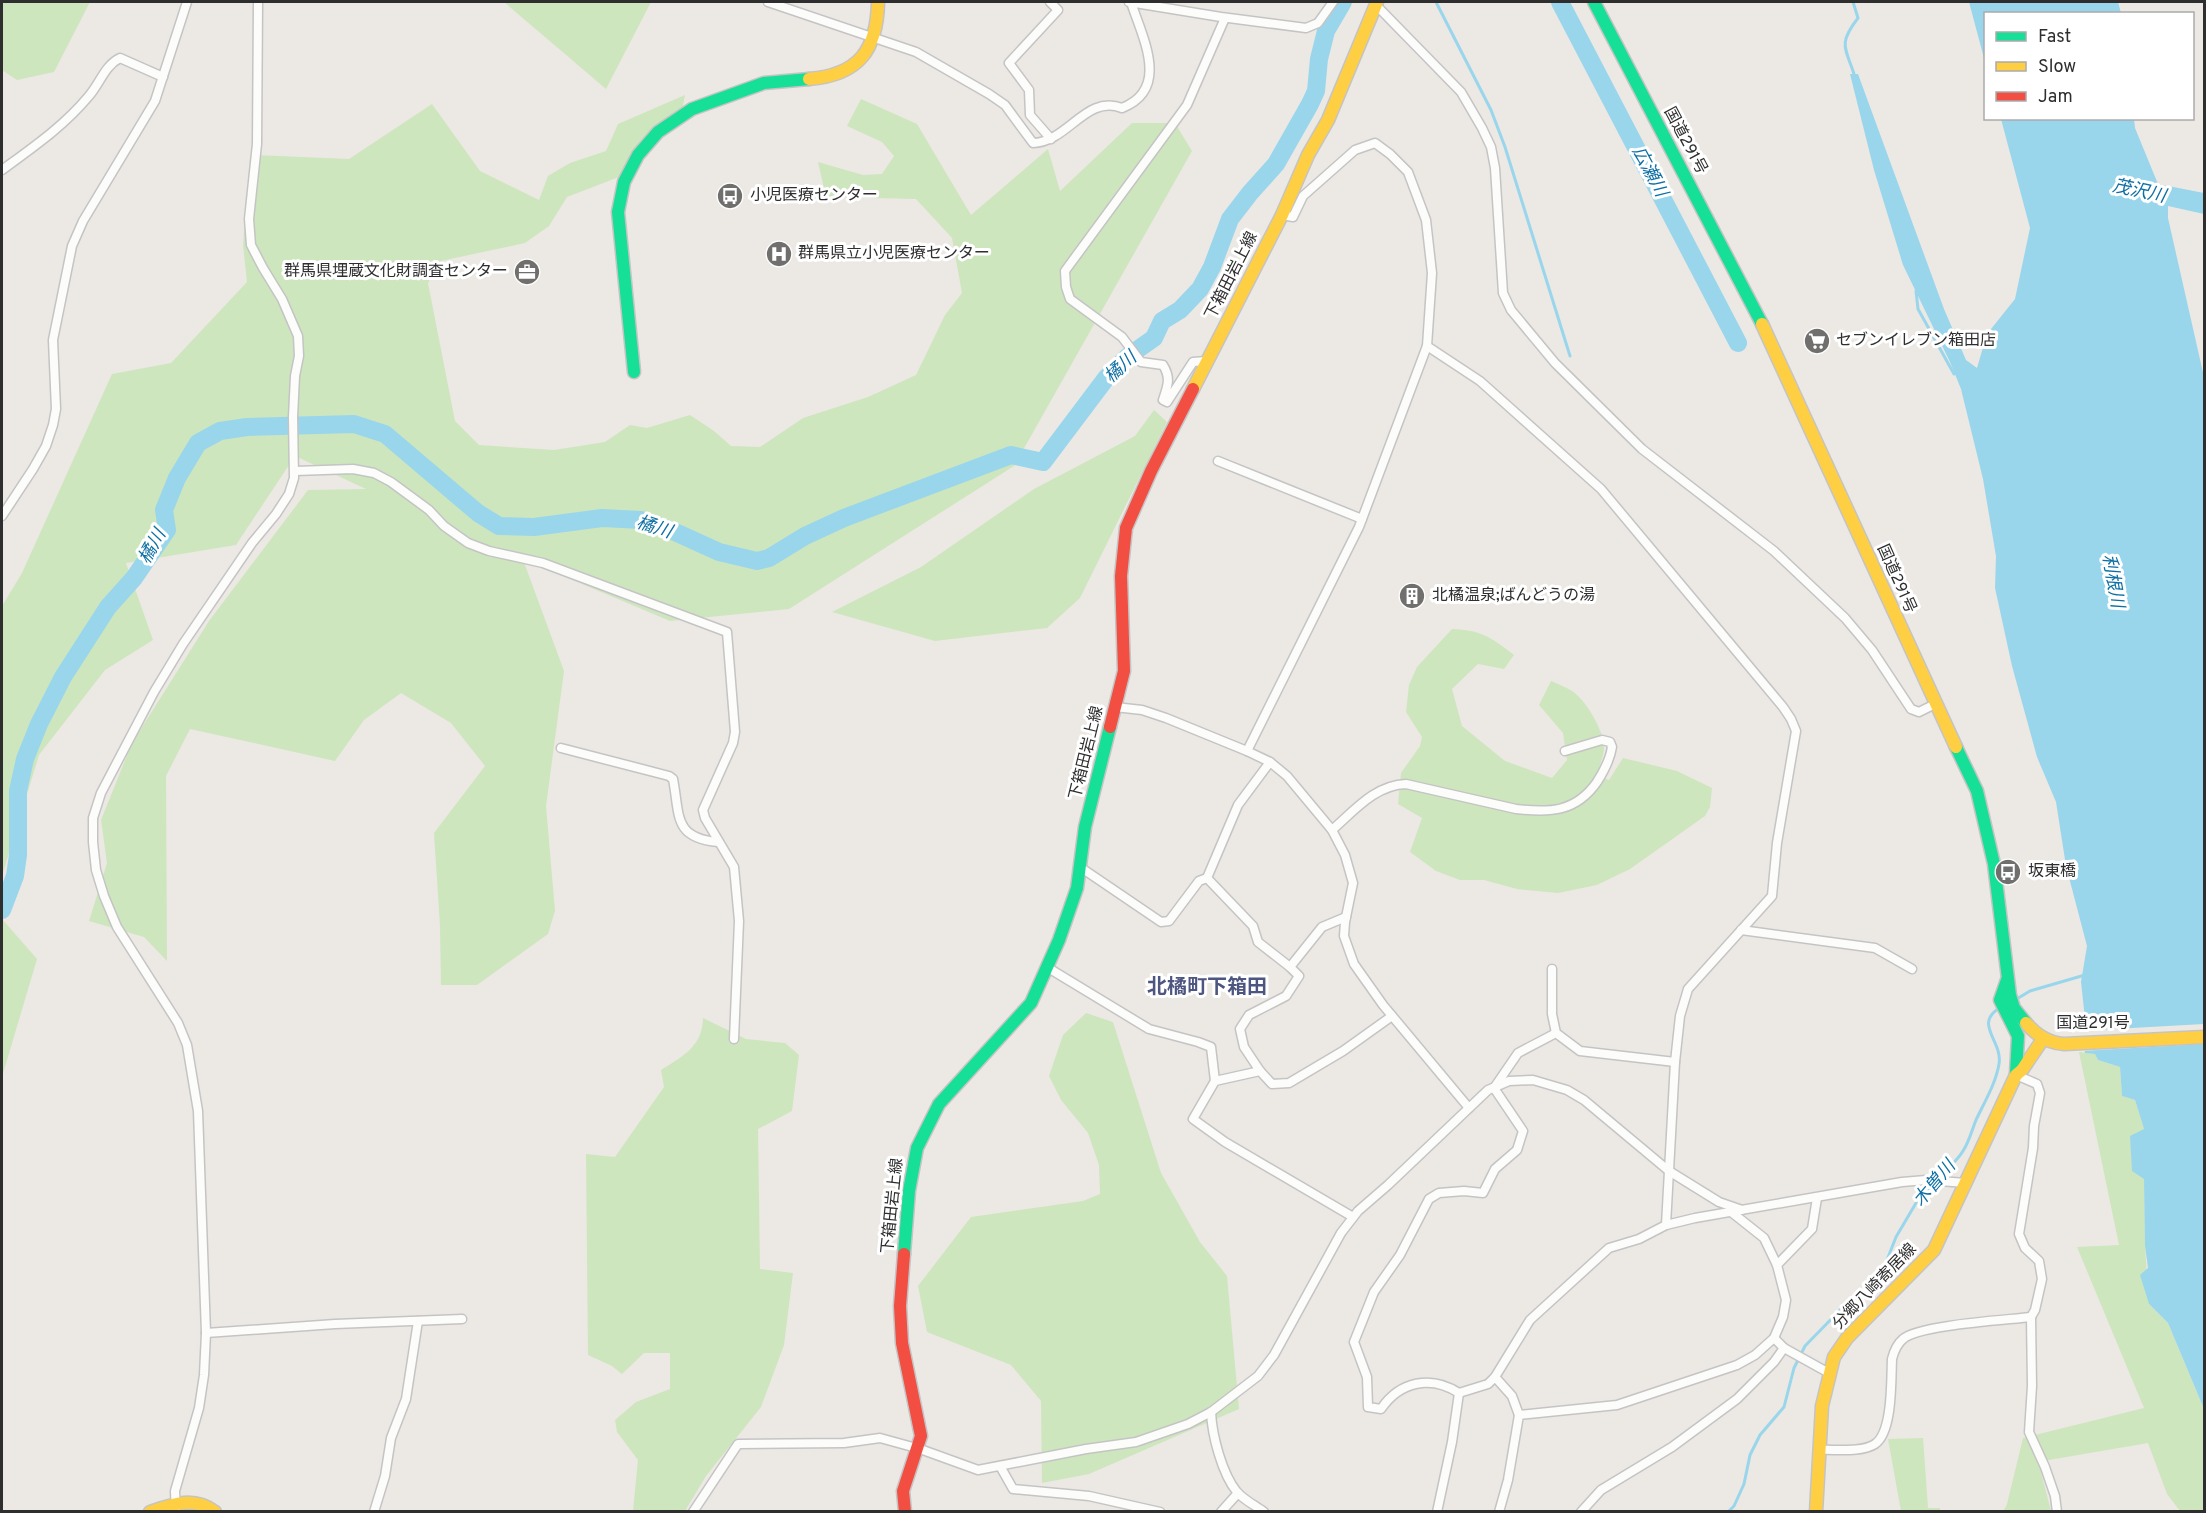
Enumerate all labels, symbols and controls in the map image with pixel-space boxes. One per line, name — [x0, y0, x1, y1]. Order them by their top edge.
legend — [1984, 12, 2194, 120]
text: Fast — [2038, 26, 2071, 49]
text: Slow — [2038, 56, 2076, 79]
text: Jam — [2038, 86, 2073, 109]
street label: 国道291号 — [1659, 104, 1711, 178]
water label: 広瀬川 — [1626, 143, 1673, 203]
water label: 茂沢川 — [2110, 175, 2170, 209]
bus stop icon: 小児医療センター — [715, 181, 745, 211]
place label: 小児医療センター — [750, 186, 878, 206]
street label: 下箱田岩上線 — [1201, 229, 1263, 323]
hospital icon: 群馬県立小児医療センター — [764, 239, 794, 269]
place label: 群馬県立小児医療センター — [798, 244, 990, 264]
office icon: 群馬県埋蔵文化財調査センター — [512, 257, 542, 287]
place label: 群馬県埋蔵文化財調査センター — [284, 262, 508, 282]
supermarket icon: セブンイレブン箱田店 — [1802, 326, 1832, 356]
place label: セブンイレブン箱田店 — [1836, 331, 1996, 351]
water label: 橘川 — [1100, 346, 1144, 389]
water label: 橘川 — [633, 512, 677, 545]
water label: 橘川 — [134, 524, 173, 568]
street label: 国道291号 — [1872, 541, 1920, 617]
water label: 利根川 — [2096, 552, 2128, 612]
building icon: 北橘温泉;ばんどうの湯 — [1397, 581, 1427, 611]
place label: 北橘温泉;ばんどうの湯 — [1432, 586, 1595, 606]
street label: 下箱田岩上線 — [1066, 704, 1108, 802]
bus stop icon: 坂東橋 — [1993, 857, 2023, 887]
place label: 坂東橋 — [2028, 862, 2076, 882]
district label: 北橘町下箱田 — [1147, 975, 1267, 1001]
street label: 国道291号 — [2056, 1014, 2130, 1034]
water label: 木曽川 — [1909, 1154, 1962, 1212]
street label: 下箱田岩上線 — [878, 1157, 908, 1255]
street label: 分郷八崎寄居線 — [1829, 1240, 1921, 1334]

